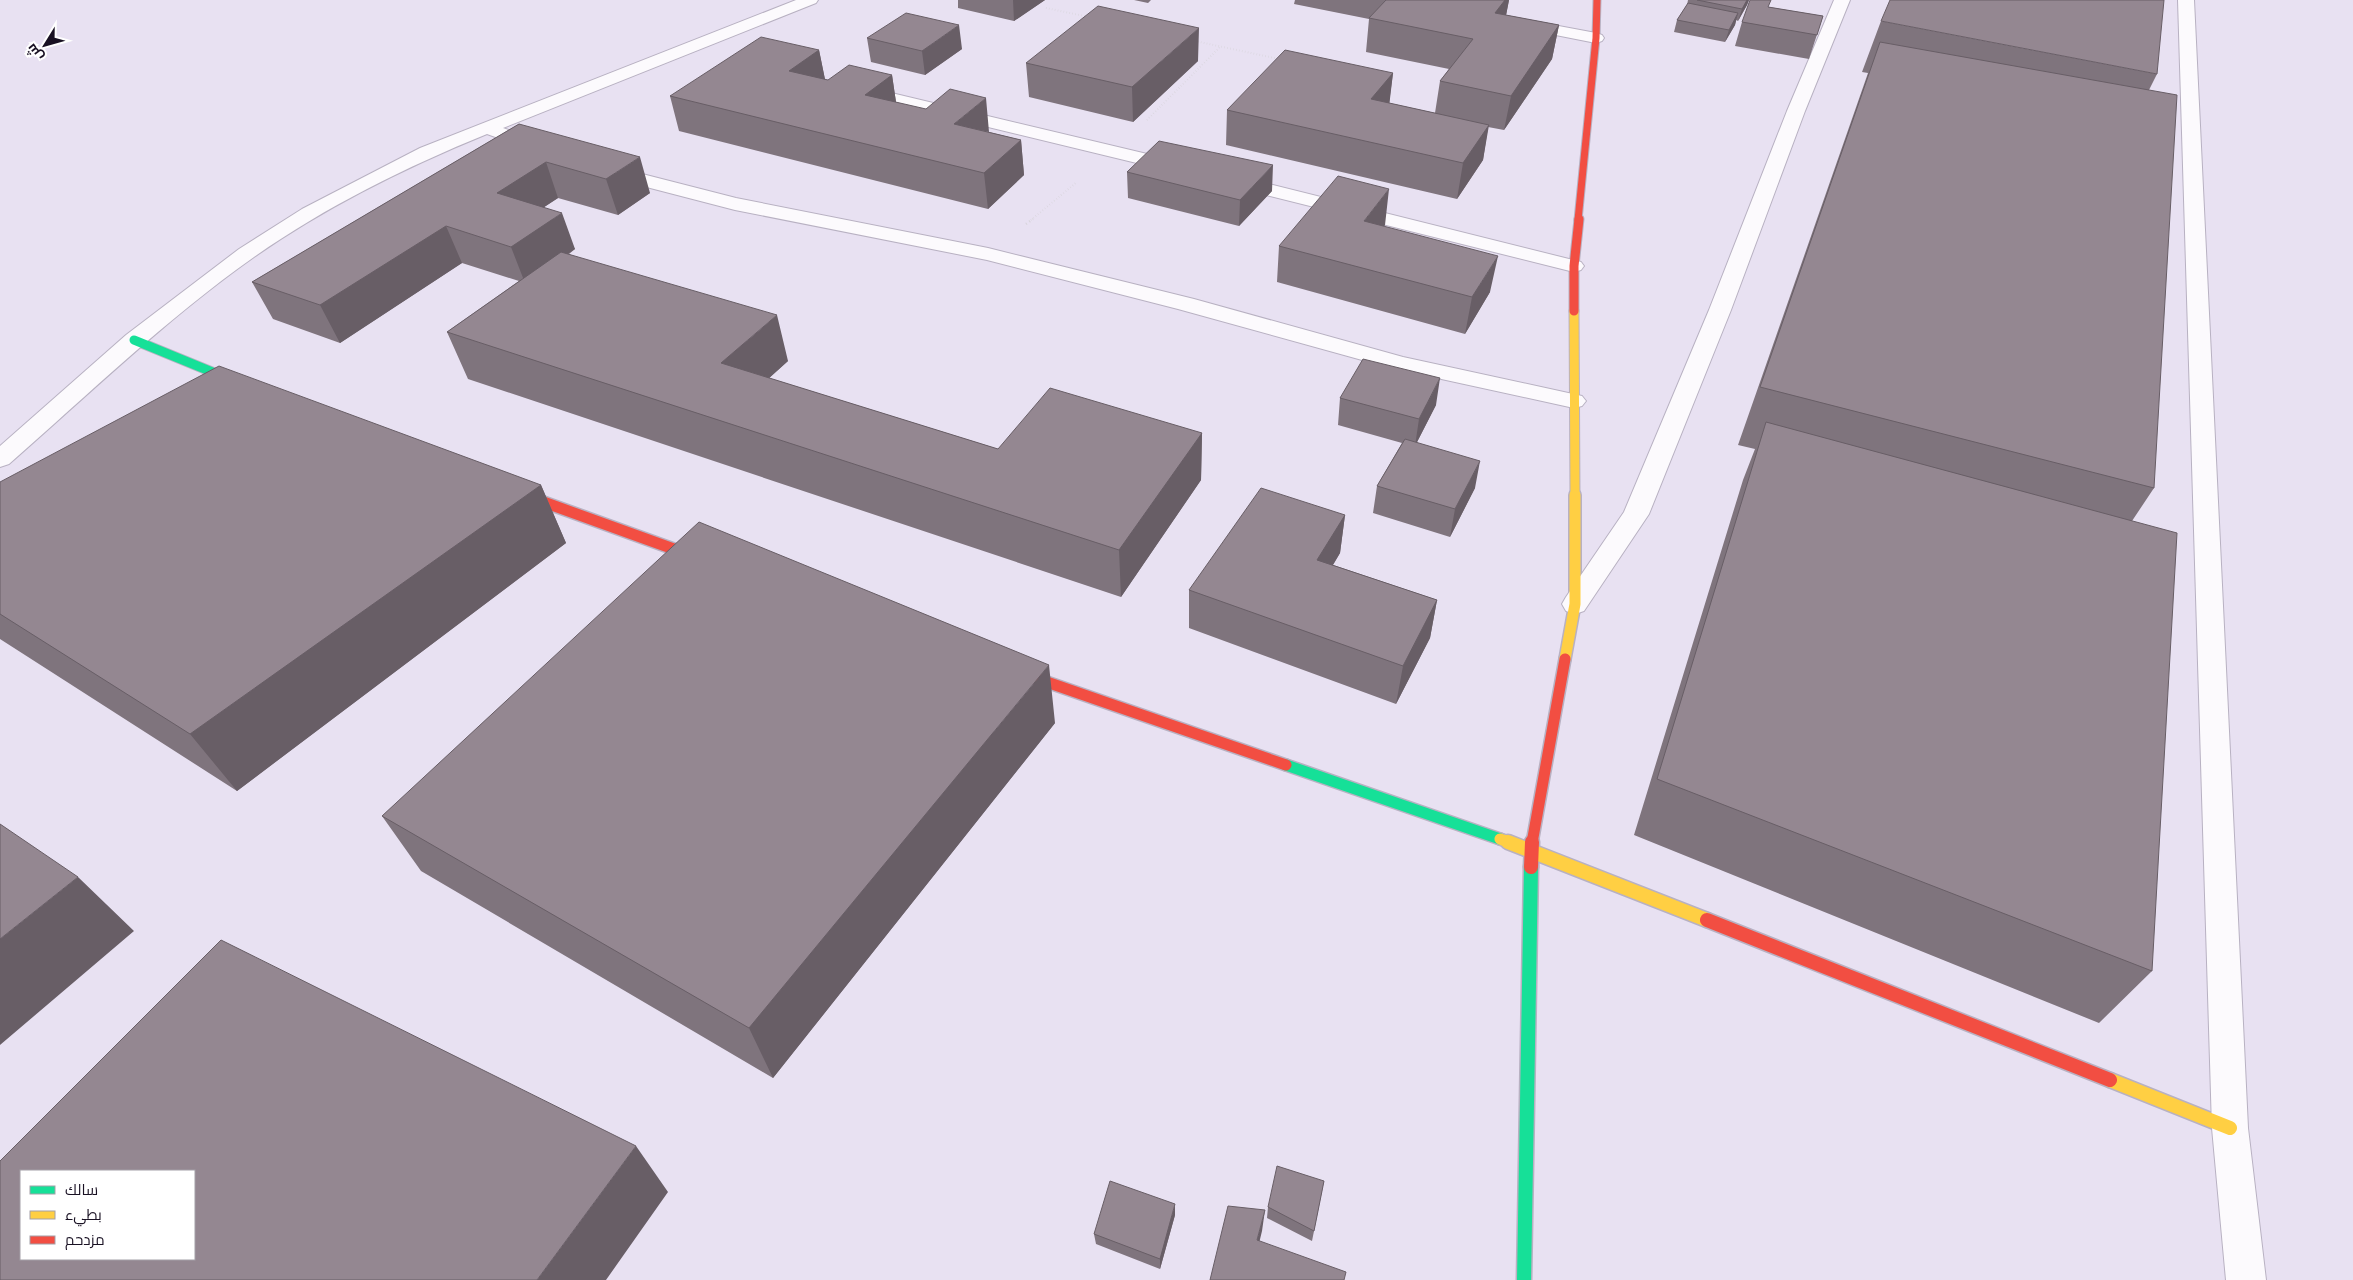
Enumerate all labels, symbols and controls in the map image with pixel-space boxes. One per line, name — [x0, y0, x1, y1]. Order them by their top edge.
north arrow — [20, 20, 70, 70]
text: ش — [22, 40, 47, 65]
legend — [20, 1170, 195, 1260]
text: سالك — [65, 1180, 98, 1199]
text: بطيء — [65, 1205, 102, 1227]
text: مزدحم — [65, 1230, 105, 1250]

